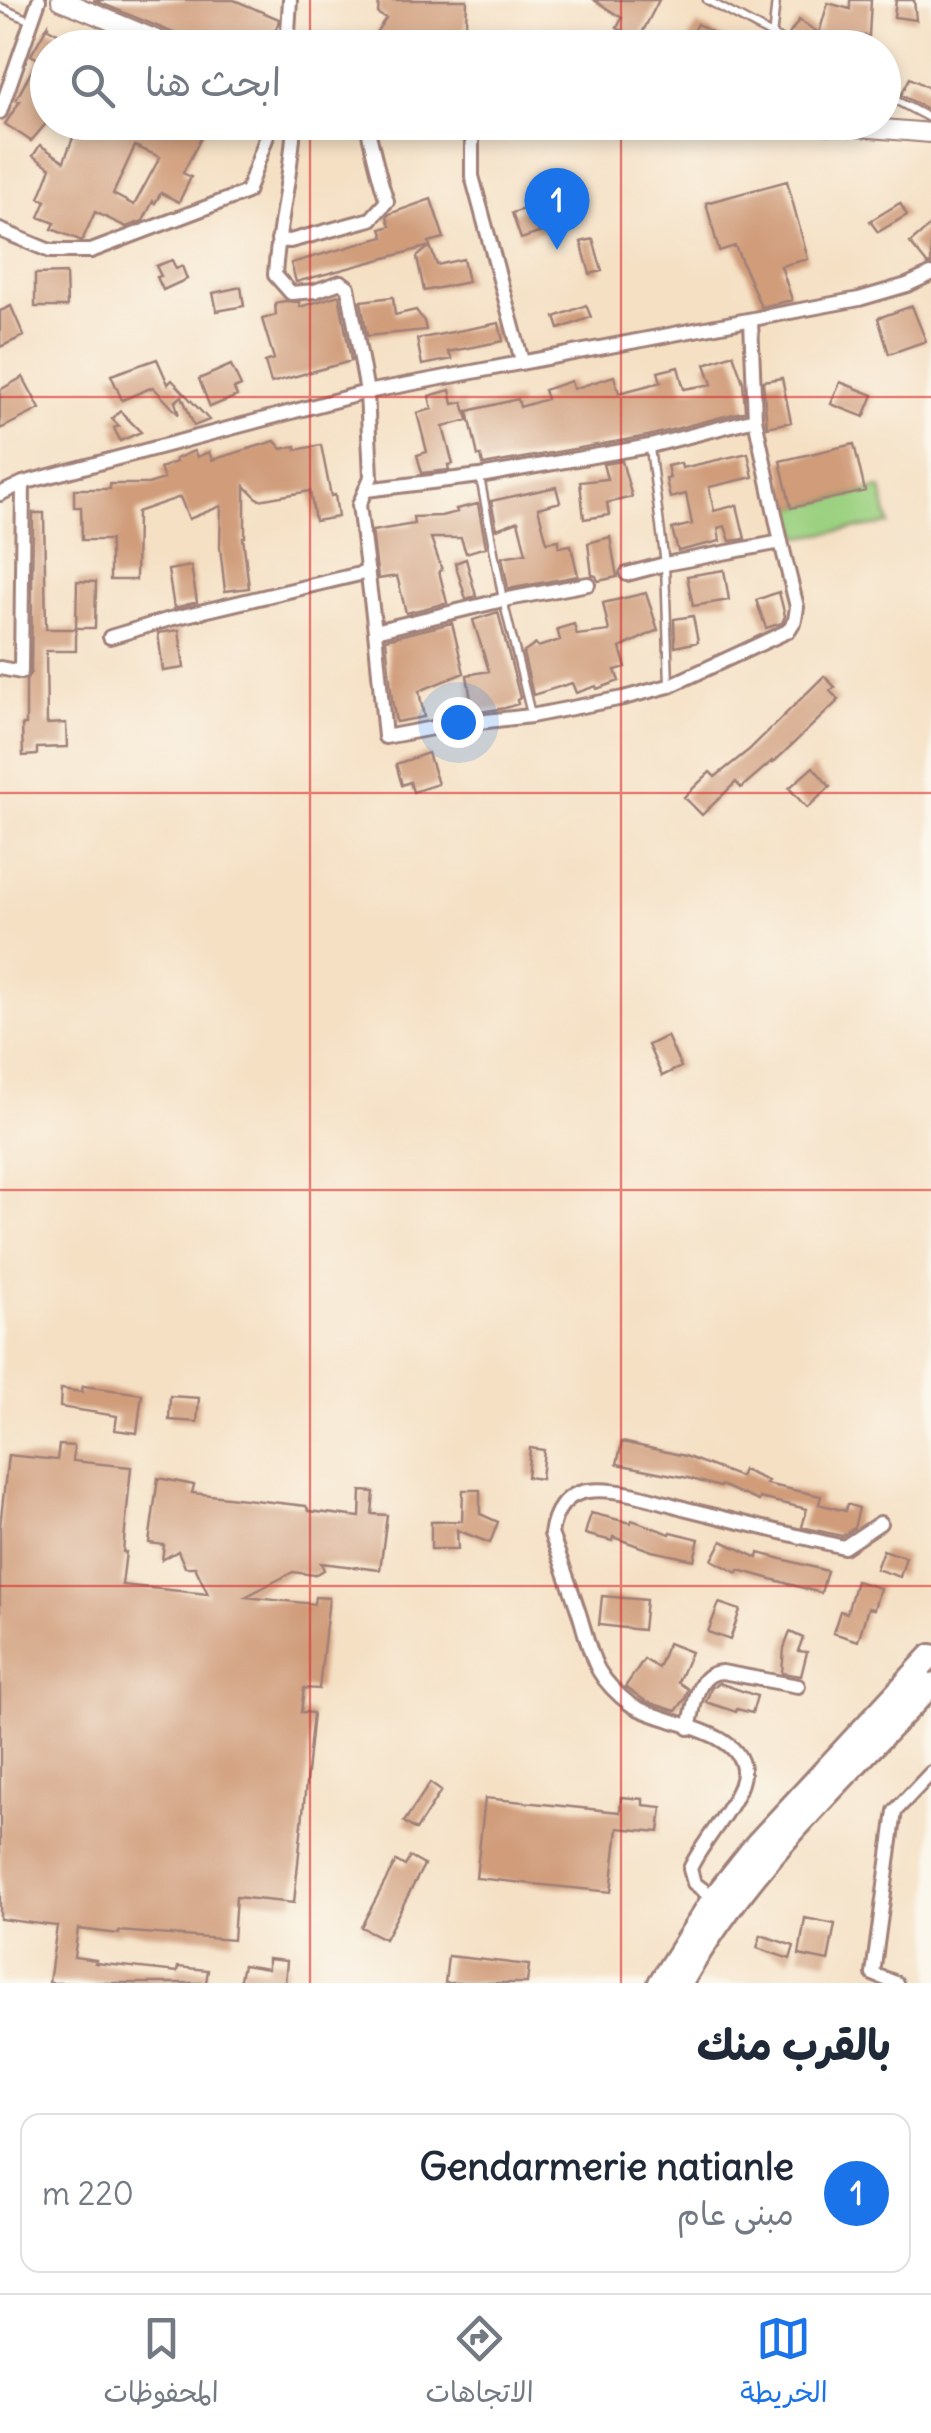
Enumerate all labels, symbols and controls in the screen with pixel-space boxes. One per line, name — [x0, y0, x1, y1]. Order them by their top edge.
search box — [30, 30, 901, 140]
icon: search — [65, 58, 120, 113]
text: ابحث هنا — [145, 59, 281, 106]
pin: 1 — [524, 168, 590, 250]
your location — [433, 697, 484, 748]
text: بالقرب منك — [697, 2019, 891, 2071]
text: Gendarmerie natianle — [419, 2143, 794, 2190]
text: 220 m — [42, 2173, 134, 2214]
text: 1 — [850, 2173, 863, 2214]
text: مبنى عام — [677, 2193, 794, 2234]
tab: المحفوظات — [103, 2311, 219, 2417]
tab: الاتجاهات — [425, 2311, 534, 2417]
tab: الخريطة — [740, 2311, 828, 2417]

